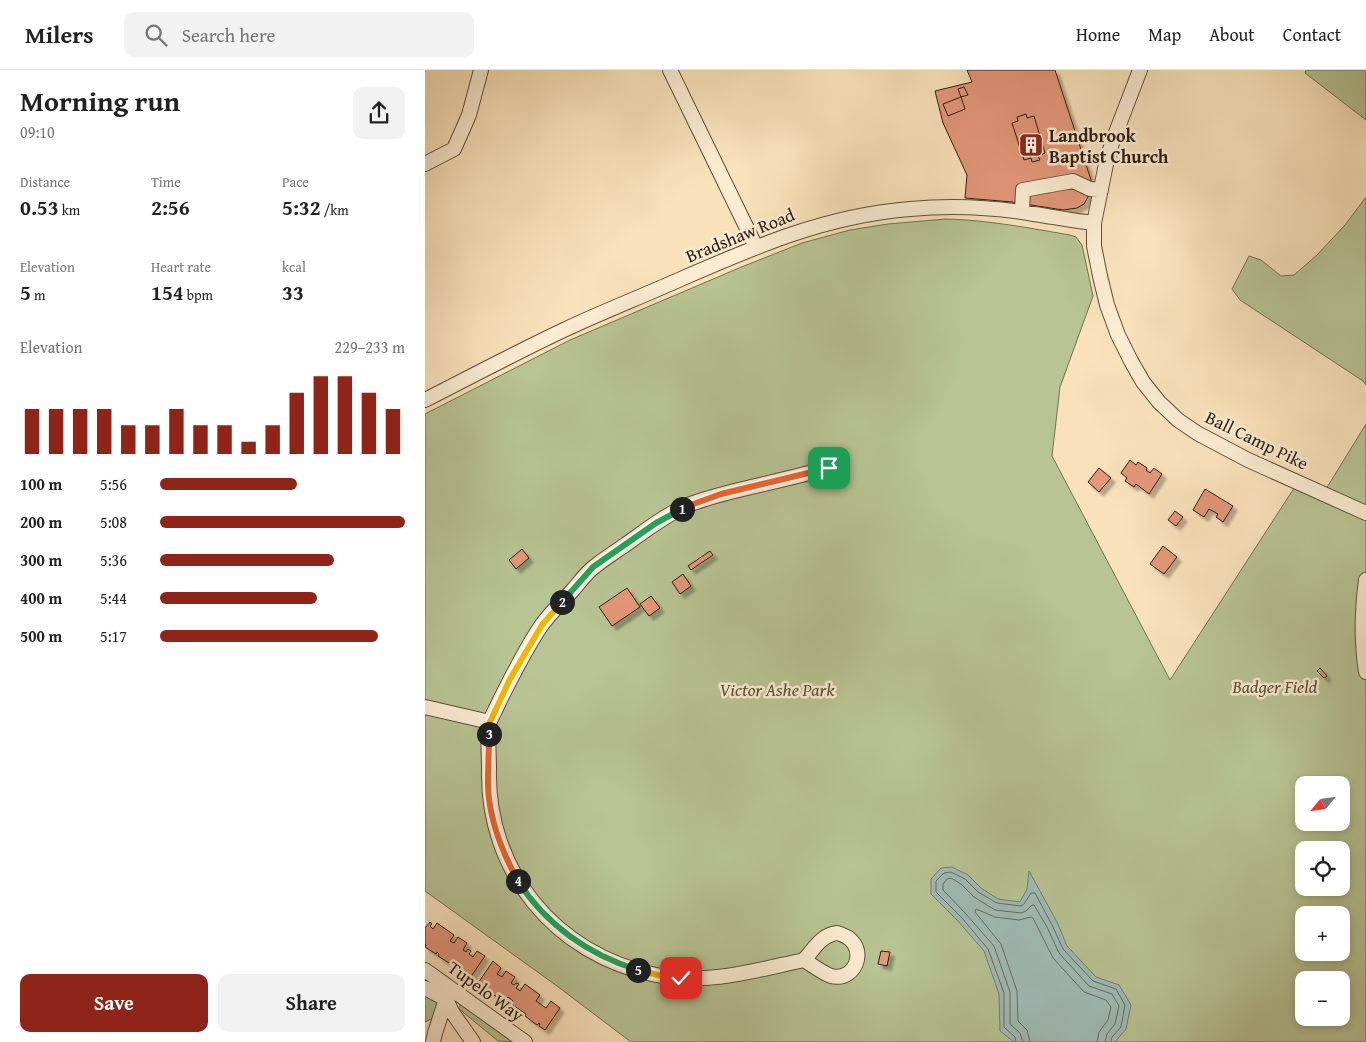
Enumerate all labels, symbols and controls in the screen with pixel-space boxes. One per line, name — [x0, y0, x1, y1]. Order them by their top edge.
search box — [124, 12, 474, 57]
text: Milers — [25, 17, 94, 52]
icon: search — [142, 21, 170, 49]
text: Search here — [182, 21, 275, 49]
text: Home — [1076, 21, 1120, 48]
text: Map — [1148, 21, 1181, 48]
text: About — [1209, 21, 1255, 48]
text: Contact — [1283, 21, 1341, 48]
text: Morning run — [20, 80, 180, 121]
button: share — [353, 87, 405, 139]
text: 09:10 — [20, 120, 55, 144]
place label: Landbrook Baptist Church — [1049, 122, 1169, 170]
building icon: Landbrook Baptist Church — [1018, 132, 1044, 158]
text: Distance — [20, 172, 70, 192]
text: Time — [151, 172, 181, 192]
text: Pace — [282, 172, 309, 192]
text: 0.53 — [20, 192, 59, 223]
text: 2:56 — [151, 192, 190, 223]
text: 5:32 — [282, 192, 321, 223]
text: km — [59, 200, 80, 220]
text: /km — [321, 200, 349, 220]
street label: Bradshaw Road — [681, 201, 799, 269]
text: Elevation — [20, 257, 75, 277]
text: Heart rate — [151, 257, 211, 277]
text: kcal — [282, 257, 306, 277]
text: 5 — [20, 277, 31, 308]
text: 154 — [151, 277, 184, 308]
text: 33 — [282, 277, 304, 308]
text: m — [31, 285, 45, 305]
text: bpm — [184, 285, 213, 305]
text: Elevation — [20, 335, 83, 359]
text: 229–233 m — [335, 335, 405, 359]
street label: Ball Camp Pike — [1201, 403, 1313, 477]
pin — [808, 447, 850, 489]
icon: arrive — [815, 454, 843, 482]
text: 100 m — [20, 472, 62, 496]
text: 5:56 — [100, 472, 127, 496]
pin: 1 — [669, 496, 695, 522]
text: 1 — [679, 499, 686, 519]
text: 200 m — [20, 510, 62, 534]
text: 5:08 — [100, 510, 127, 534]
text: 300 m — [20, 548, 62, 572]
text: 5:36 — [100, 548, 127, 572]
text: 400 m — [20, 586, 62, 610]
text: 5:44 — [100, 586, 127, 610]
pin: 2 — [549, 590, 575, 614]
text: 2 — [559, 592, 566, 612]
text: 500 m — [20, 624, 62, 648]
text: 5:17 — [100, 624, 127, 648]
park label: Badger Field — [1232, 673, 1318, 700]
park label: Victor Ashe Park — [720, 676, 835, 703]
pin: 3 — [477, 722, 501, 746]
text: 3 — [486, 724, 493, 744]
north arrow — [1295, 776, 1350, 831]
map controls — [1295, 776, 1350, 1026]
button: locate — [1295, 841, 1350, 896]
pin: 4 — [505, 868, 531, 894]
text: 4 — [515, 871, 522, 891]
button: + — [1295, 906, 1350, 961]
street label: Tupelo Way — [442, 954, 530, 1028]
pin — [660, 957, 702, 999]
pin: 5 — [625, 958, 651, 982]
text: 5 — [635, 960, 642, 980]
icon: check — [667, 964, 695, 992]
button: − — [1295, 971, 1350, 1026]
button: Save — [20, 974, 208, 1032]
button: Share — [218, 974, 405, 1032]

